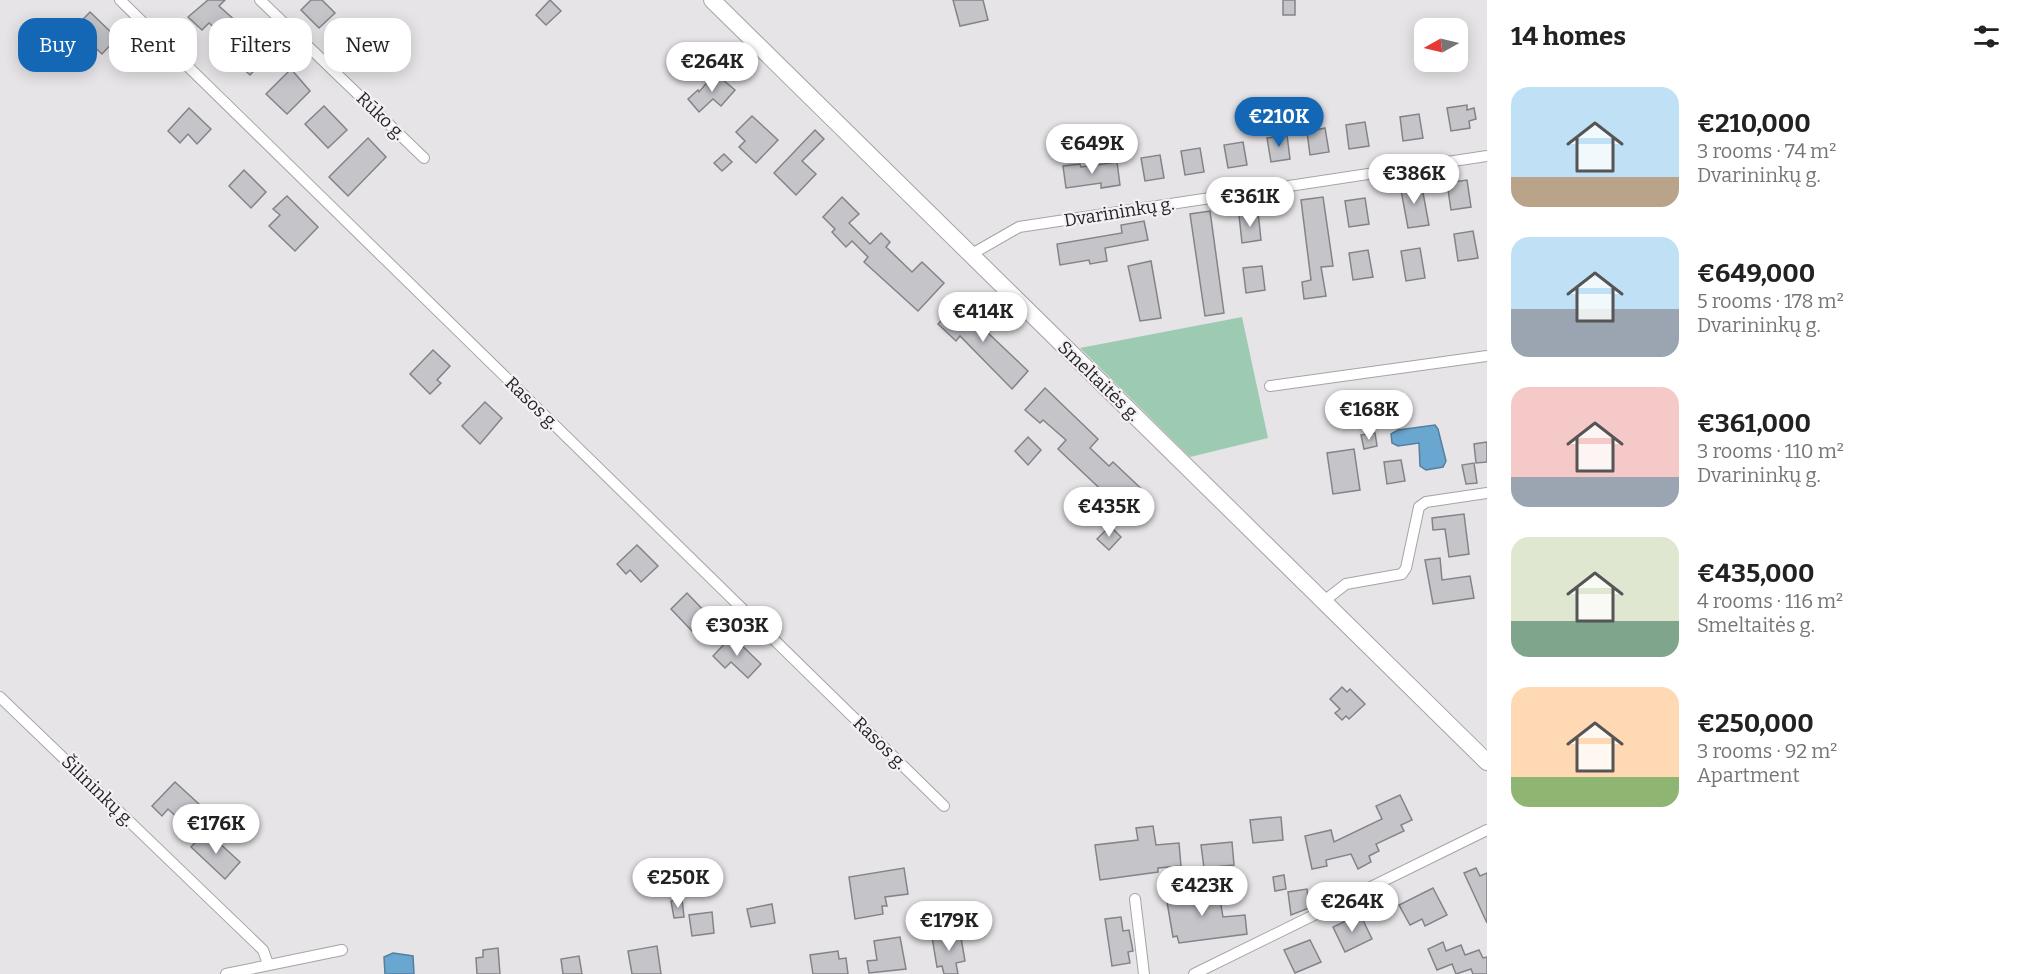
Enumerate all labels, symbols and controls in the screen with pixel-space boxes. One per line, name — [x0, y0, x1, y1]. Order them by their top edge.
chip: Buy — [18, 18, 97, 72]
chip: Rent — [109, 18, 197, 72]
chip: Filters — [209, 18, 312, 72]
chip: New — [324, 18, 411, 72]
north arrow — [1414, 18, 1468, 72]
map controls — [1414, 18, 1468, 72]
icon: filters — [1970, 20, 2003, 53]
text: 14 homes — [1511, 21, 1626, 52]
pin: €264K — [670, 42, 754, 93]
text: €264K — [680, 49, 744, 73]
street label: Rūko g. — [352, 87, 410, 145]
pin: €210K — [1237, 97, 1321, 148]
text: €210K — [1249, 104, 1309, 128]
text: €210,000 — [1697, 108, 1811, 139]
icon: home — [1559, 111, 1631, 183]
pin: €649K — [1050, 124, 1134, 175]
text: €649K — [1060, 131, 1124, 155]
text: 3 rooms · 74 m² — [1697, 139, 1836, 163]
pin: €386K — [1372, 154, 1456, 205]
text: €386K — [1382, 161, 1446, 185]
text: Dvarininkų g. — [1697, 163, 1821, 187]
pin: €361K — [1208, 177, 1292, 228]
text: €361K — [1220, 184, 1280, 208]
street label: Dvarininkų g. — [1062, 192, 1176, 232]
text: €649,000 — [1697, 258, 1815, 289]
icon: home — [1559, 261, 1631, 333]
text: 5 rooms · 178 m² — [1697, 289, 1844, 313]
pin: €414K — [941, 292, 1025, 343]
text: €414K — [952, 299, 1014, 323]
text: Dvarininkų g. — [1697, 313, 1821, 337]
street label: Smeltaitės g. — [1053, 336, 1145, 426]
street label: Rasos g. — [500, 372, 564, 434]
pin: €168K — [1327, 390, 1411, 441]
text: €168K — [1339, 397, 1399, 421]
text: €361,000 — [1697, 408, 1811, 439]
icon: home — [1559, 411, 1631, 483]
text: 3 rooms · 110 m² — [1697, 439, 1844, 463]
text: Dvarininkų g. — [1697, 463, 1821, 487]
pin: €435K — [1067, 487, 1151, 538]
text: €435K — [1078, 494, 1140, 518]
text: €435,000 — [1697, 558, 1814, 589]
icon: home — [1559, 561, 1631, 633]
text: 4 rooms · 116 m² — [1697, 589, 1843, 613]
pin: €303K — [695, 606, 779, 657]
text: €303K — [705, 613, 769, 637]
text: Smeltaitės g. — [1697, 613, 1815, 637]
text: €250,000 — [1697, 708, 1814, 739]
icon: home — [1559, 711, 1631, 783]
street label: Rasos g. — [848, 712, 912, 774]
text: 3 rooms · 92 m² — [1697, 739, 1837, 763]
street label: Šilininkų g. — [57, 751, 139, 831]
text: Apartment — [1697, 763, 1800, 787]
pin: €176K — [174, 804, 258, 855]
text: €176K — [187, 811, 245, 835]
pin: €250K — [636, 858, 720, 909]
text: €250K — [646, 865, 710, 889]
pin: €423K — [1160, 866, 1244, 917]
text: €423K — [1171, 873, 1233, 897]
pin: €264K — [1310, 882, 1394, 933]
text: €264K — [1320, 889, 1384, 913]
pin: €179K — [907, 901, 991, 952]
text: €179K — [919, 908, 979, 932]

